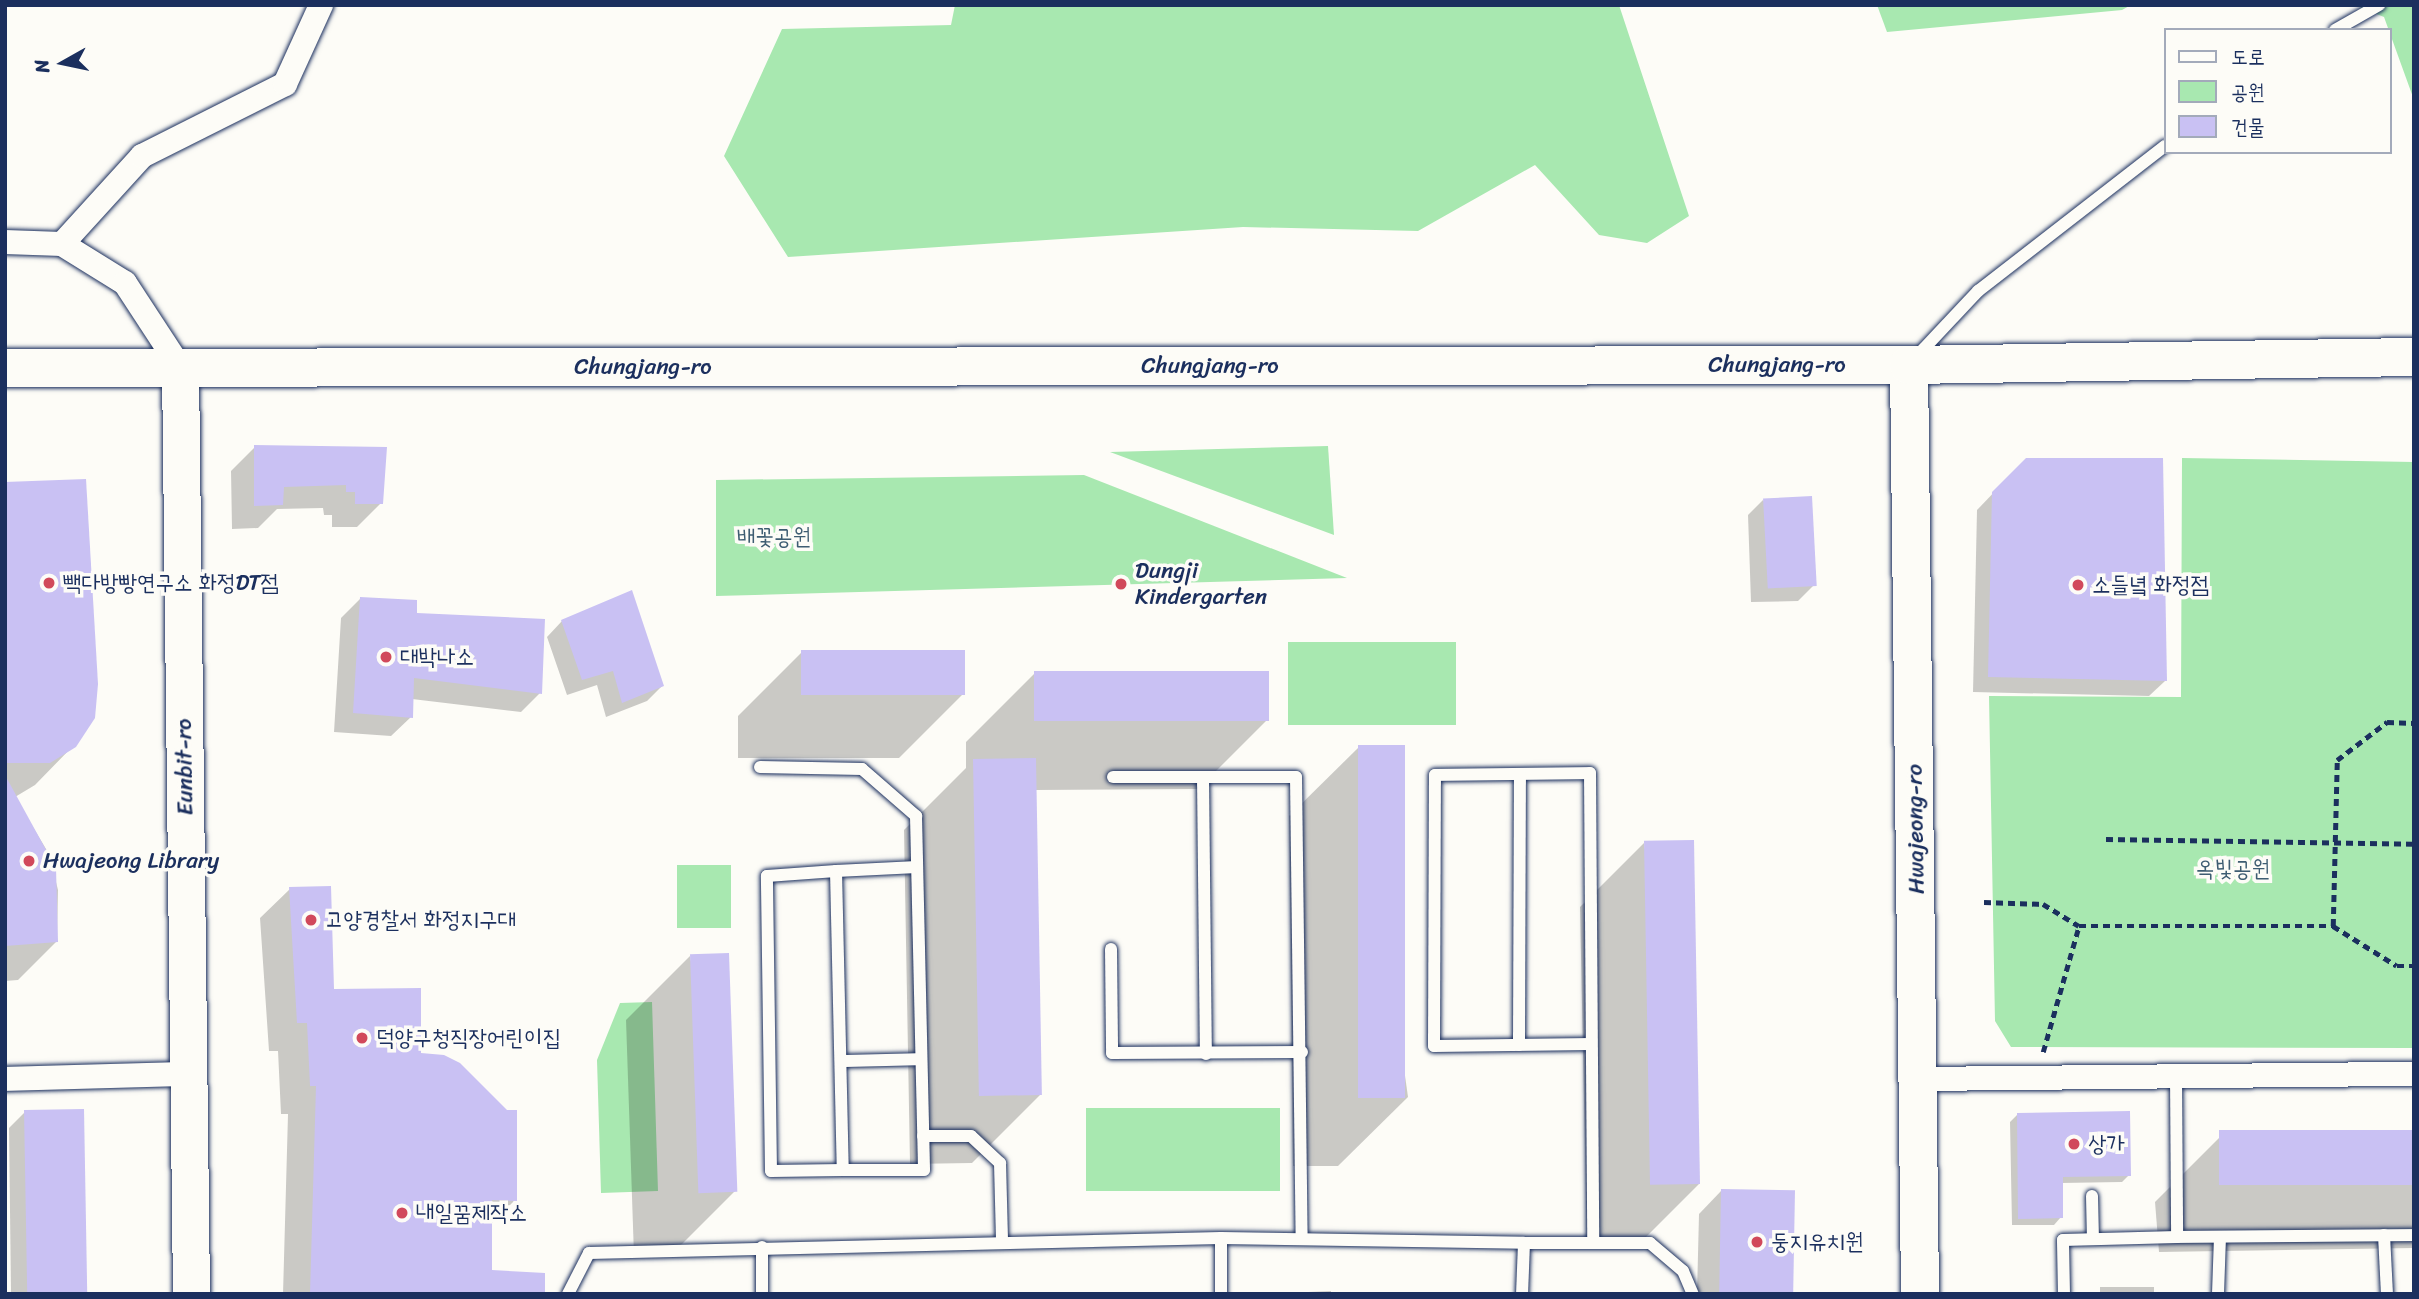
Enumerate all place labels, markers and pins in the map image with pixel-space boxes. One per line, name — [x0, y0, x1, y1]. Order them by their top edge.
place label: Dungji Kindergarten — [1135, 557, 1267, 611]
place label: 빽다방빵연구소 화정DT점 — [63, 569, 279, 597]
place label: 소들녘 화정점 — [2092, 571, 2209, 599]
marker: 빽다방빵연구소 화정DT점 — [41, 575, 57, 591]
marker: Dungji Kindergarten — [1113, 576, 1129, 592]
marker: 소들녘 화정점 — [2070, 577, 2086, 593]
place label: 대박나소 — [400, 643, 474, 671]
marker: 대박나소 — [378, 649, 394, 665]
place label: Hwajeong Library — [43, 847, 219, 875]
marker: Hwajeong Library — [21, 853, 37, 869]
place label: 고양경찰서 화정지구대 — [325, 906, 516, 934]
marker: 고양경찰서 화정지구대 — [303, 912, 319, 928]
place label: 덕양구청직장어린이집 — [376, 1024, 561, 1052]
marker: 덕양구청직장어린이집 — [354, 1030, 370, 1046]
place label: 상가 — [2088, 1130, 2125, 1158]
marker: 상가 — [2066, 1136, 2082, 1152]
place label: 내일꿈제작소 — [416, 1199, 527, 1227]
marker: 내일꿈제작소 — [394, 1205, 410, 1221]
place label: 둥지유치원 — [1771, 1228, 1864, 1256]
marker: 둥지유치원 — [1749, 1234, 1765, 1250]

